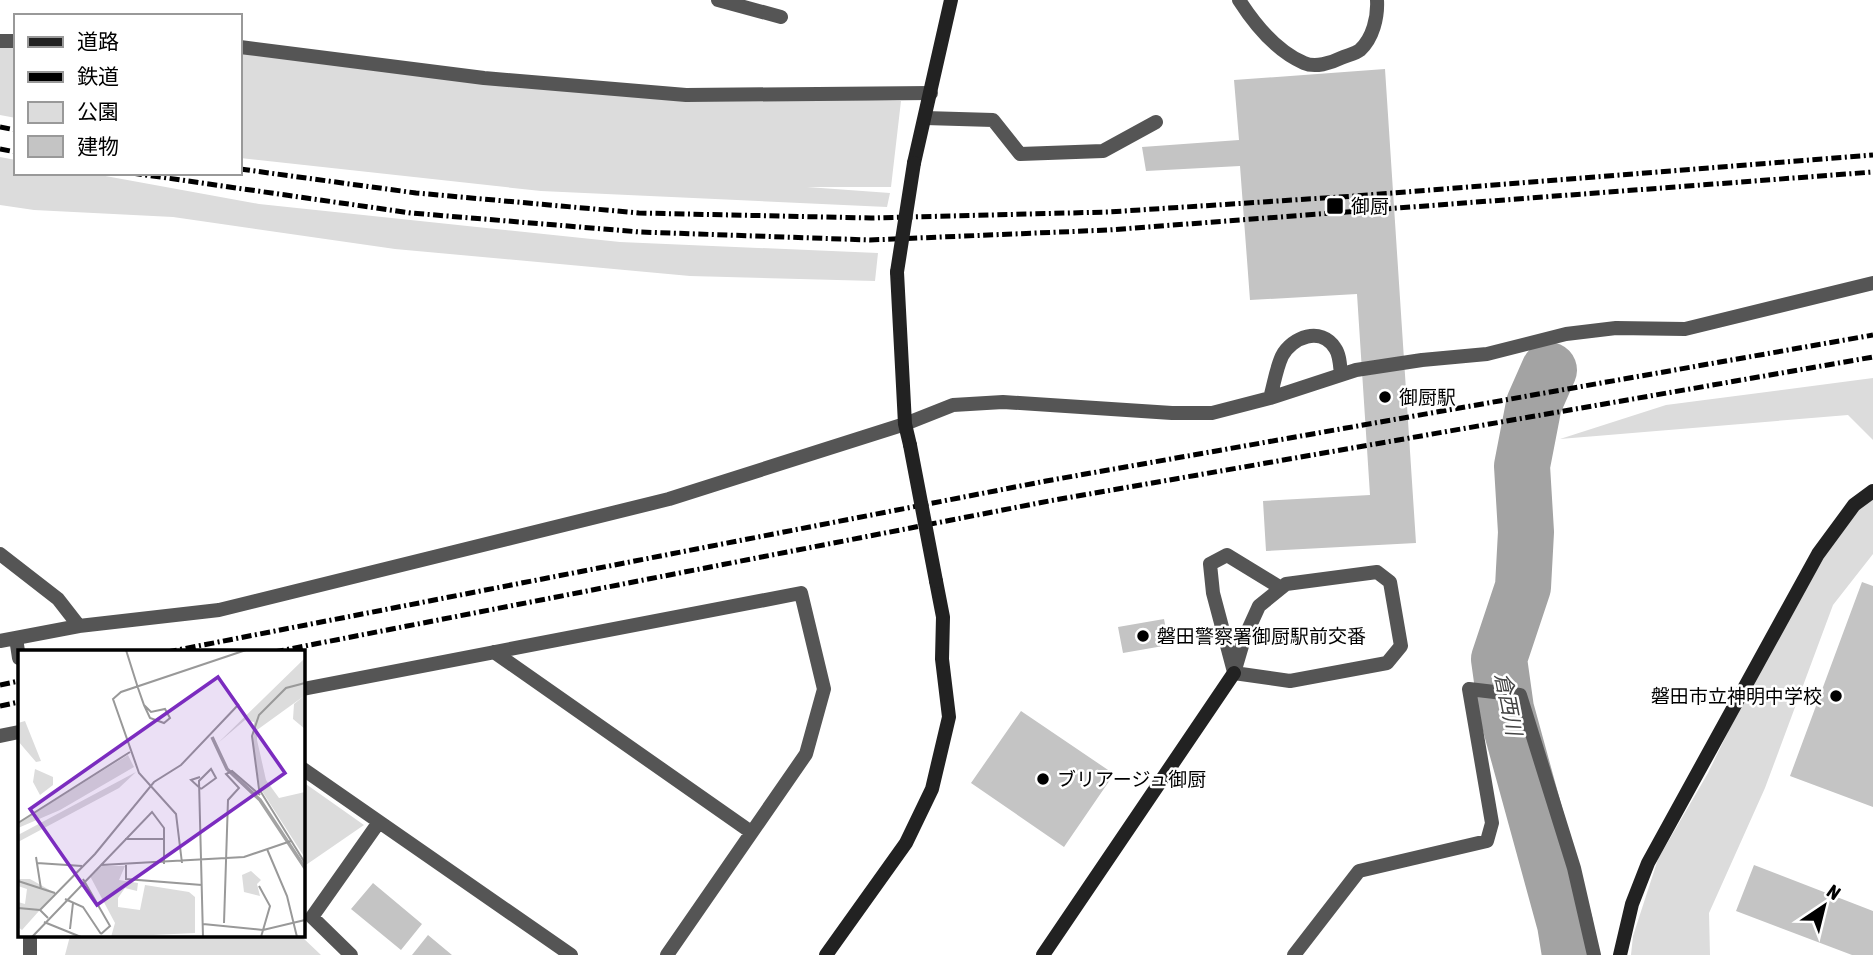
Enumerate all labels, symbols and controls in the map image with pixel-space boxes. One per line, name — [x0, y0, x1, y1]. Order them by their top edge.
legend — [14, 14, 242, 175]
text: 道路 — [77, 29, 119, 53]
text: 鉄道 — [77, 64, 119, 88]
text: 公園 — [77, 99, 119, 123]
text: 建物 — [77, 134, 119, 158]
place label: 御厨 — [1351, 195, 1389, 217]
marker: 御厨 — [1325, 196, 1345, 216]
place label: 御厨駅 — [1399, 386, 1456, 408]
marker: 御厨駅 — [1377, 389, 1393, 405]
place label: 磐田警察署御厨駅前交番 — [1157, 625, 1366, 647]
marker: 磐田警察署御厨駅前交番 — [1135, 628, 1151, 644]
inset map — [18, 650, 304, 937]
water label: 倉西川 — [1491, 671, 1527, 739]
place label: 磐田市立神明中学校 — [1651, 685, 1822, 707]
marker: 磐田市立神明中学校 — [1828, 688, 1844, 704]
place label: ブリアージュ御厨 — [1057, 768, 1206, 790]
marker: ブリアージュ御厨 — [1035, 771, 1051, 787]
north arrow — [1789, 871, 1859, 941]
text: N — [1823, 880, 1845, 904]

